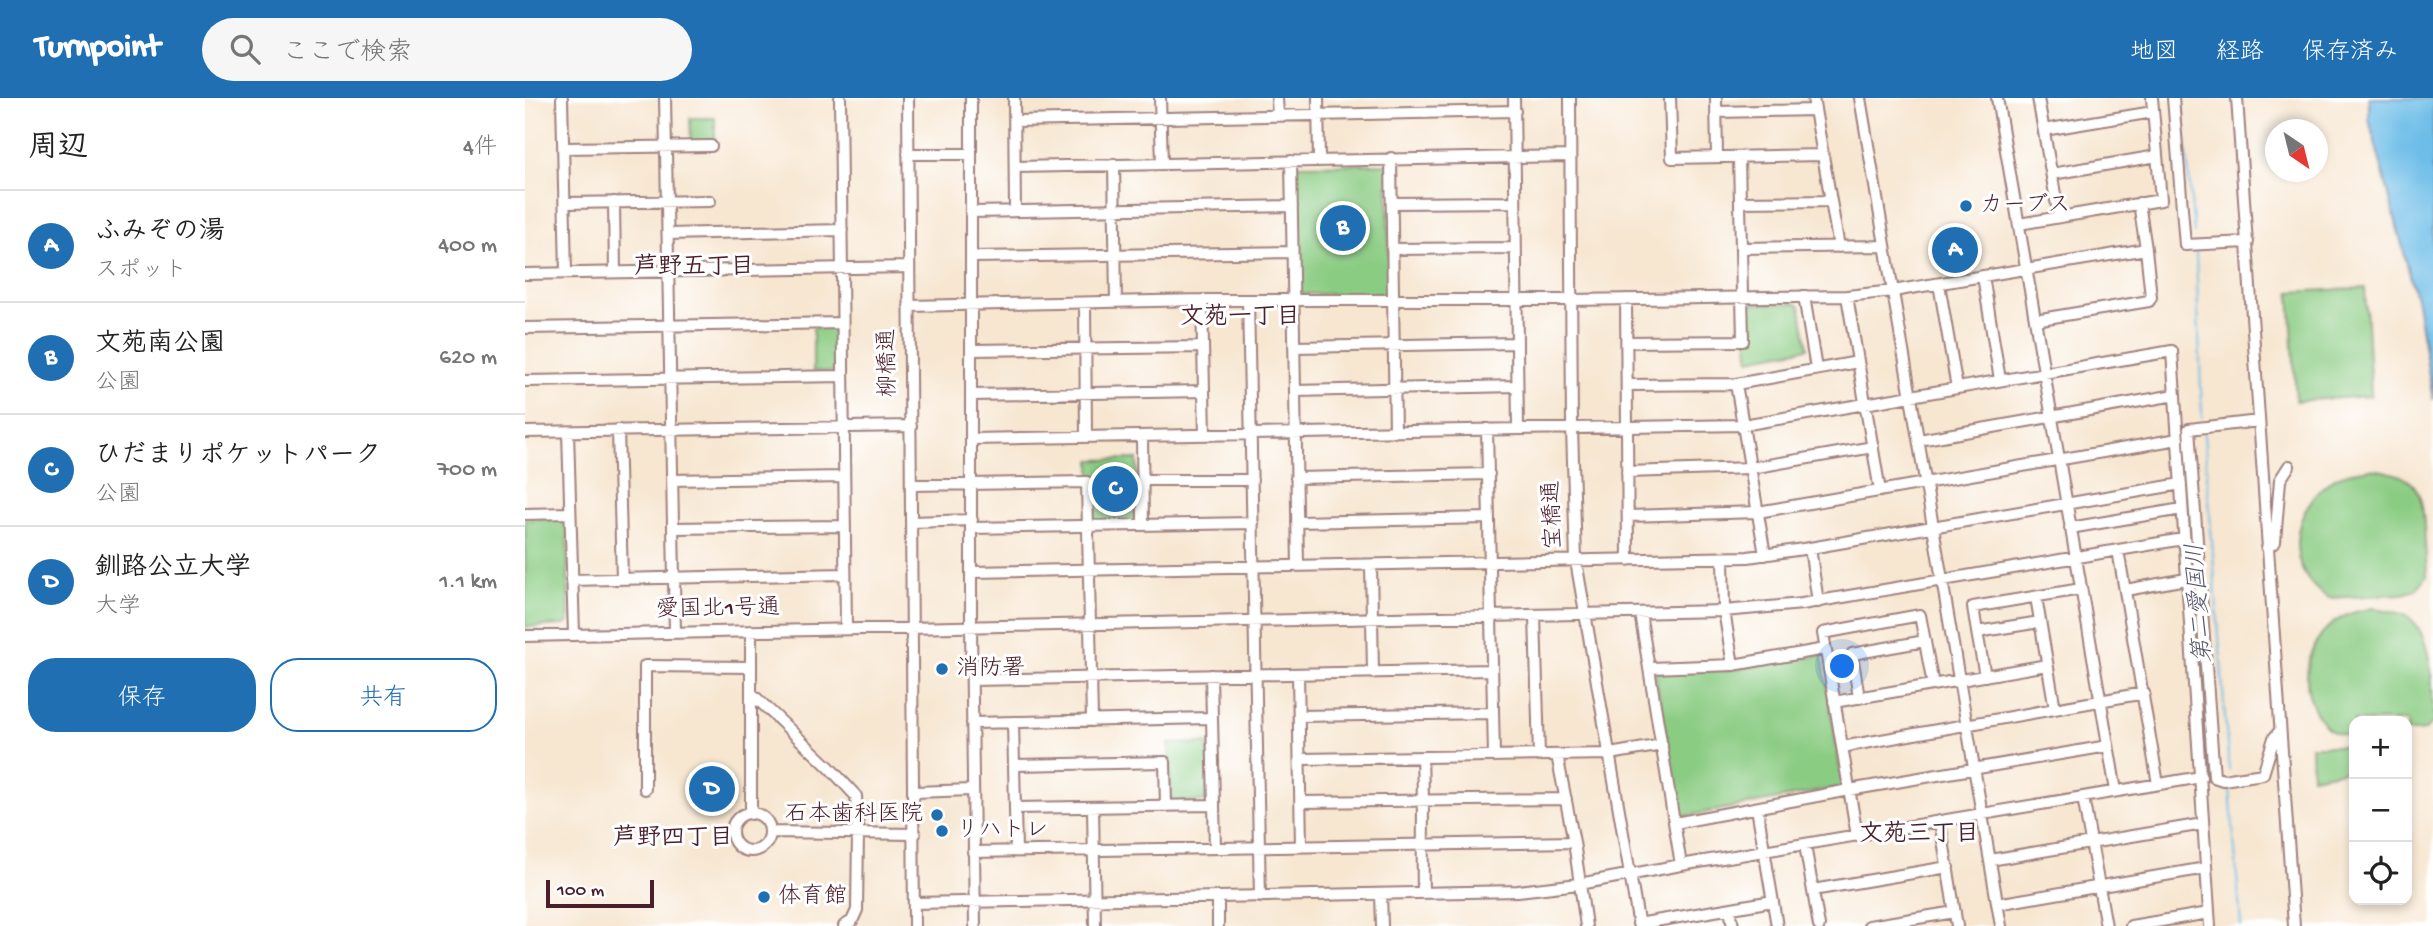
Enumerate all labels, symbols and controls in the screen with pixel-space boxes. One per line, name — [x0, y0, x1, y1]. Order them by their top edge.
search box — [202, 18, 692, 81]
text: Turnpoint — [35, 30, 160, 68]
icon: search — [226, 30, 264, 68]
text: ここで検索 — [282, 39, 412, 70]
text: 地図 — [2130, 39, 2178, 68]
text: 経路 — [2216, 39, 2264, 68]
text: 保存済み — [2302, 39, 2398, 68]
north arrow — [2265, 119, 2328, 182]
text: 周辺 — [28, 132, 88, 167]
text: 4件 — [463, 135, 497, 162]
place label: カーブス — [1980, 192, 2071, 220]
marker: カーブス — [1958, 198, 1974, 214]
pin: B — [1320, 202, 1366, 254]
text: ふみぞの湯 — [95, 218, 225, 249]
pin: A — [1932, 224, 1978, 276]
text: A — [44, 233, 58, 260]
text: 400 m — [438, 233, 497, 260]
district label: 芦野五丁目 — [634, 253, 754, 283]
text: スポット — [95, 258, 187, 285]
district label: 文苑一丁目 — [1180, 303, 1300, 333]
street label: 柳橋通 — [874, 328, 903, 398]
text: 文苑南公園 — [95, 330, 225, 361]
text: B — [45, 345, 57, 372]
text: 620 m — [439, 345, 497, 372]
text: 公園 — [95, 370, 141, 397]
text: ひだまりポケットパーク — [95, 442, 381, 473]
text: C — [45, 457, 57, 484]
text: 700 m — [437, 457, 497, 484]
pin: C — [1092, 463, 1138, 515]
street label: 宝橋通 — [1538, 480, 1569, 550]
text: 公園 — [95, 482, 141, 509]
water label: 第二愛国川 — [2181, 542, 2220, 664]
text: 釧路公立大学 — [95, 554, 251, 585]
text: D — [44, 569, 59, 596]
text: 1.1 km — [439, 569, 497, 596]
text: 大学 — [95, 594, 141, 621]
street label: 愛国北1号通 — [656, 594, 780, 625]
your location — [1825, 649, 1859, 683]
place label: 消防署 — [956, 655, 1025, 683]
button: 保存 — [28, 658, 256, 732]
button: 共有 — [270, 658, 497, 732]
marker: 消防署 — [934, 661, 950, 677]
map controls — [2349, 716, 2412, 905]
button: + — [2349, 716, 2412, 779]
pin: D — [689, 763, 735, 815]
button: − — [2349, 779, 2412, 842]
place label: 石本歯科医院 — [785, 801, 923, 829]
marker: 石本歯科医院 — [929, 807, 945, 823]
place label: リハトレ — [956, 818, 1048, 845]
district label: 文苑三丁目 — [1859, 820, 1979, 850]
marker: リハトレ — [934, 823, 950, 839]
district label: 芦野四丁目 — [613, 824, 733, 854]
button: locate — [2349, 842, 2412, 905]
scale bar — [546, 877, 655, 909]
text: 100 m — [557, 880, 604, 903]
place label: 体育館 — [778, 883, 847, 911]
marker: 体育館 — [756, 889, 772, 905]

